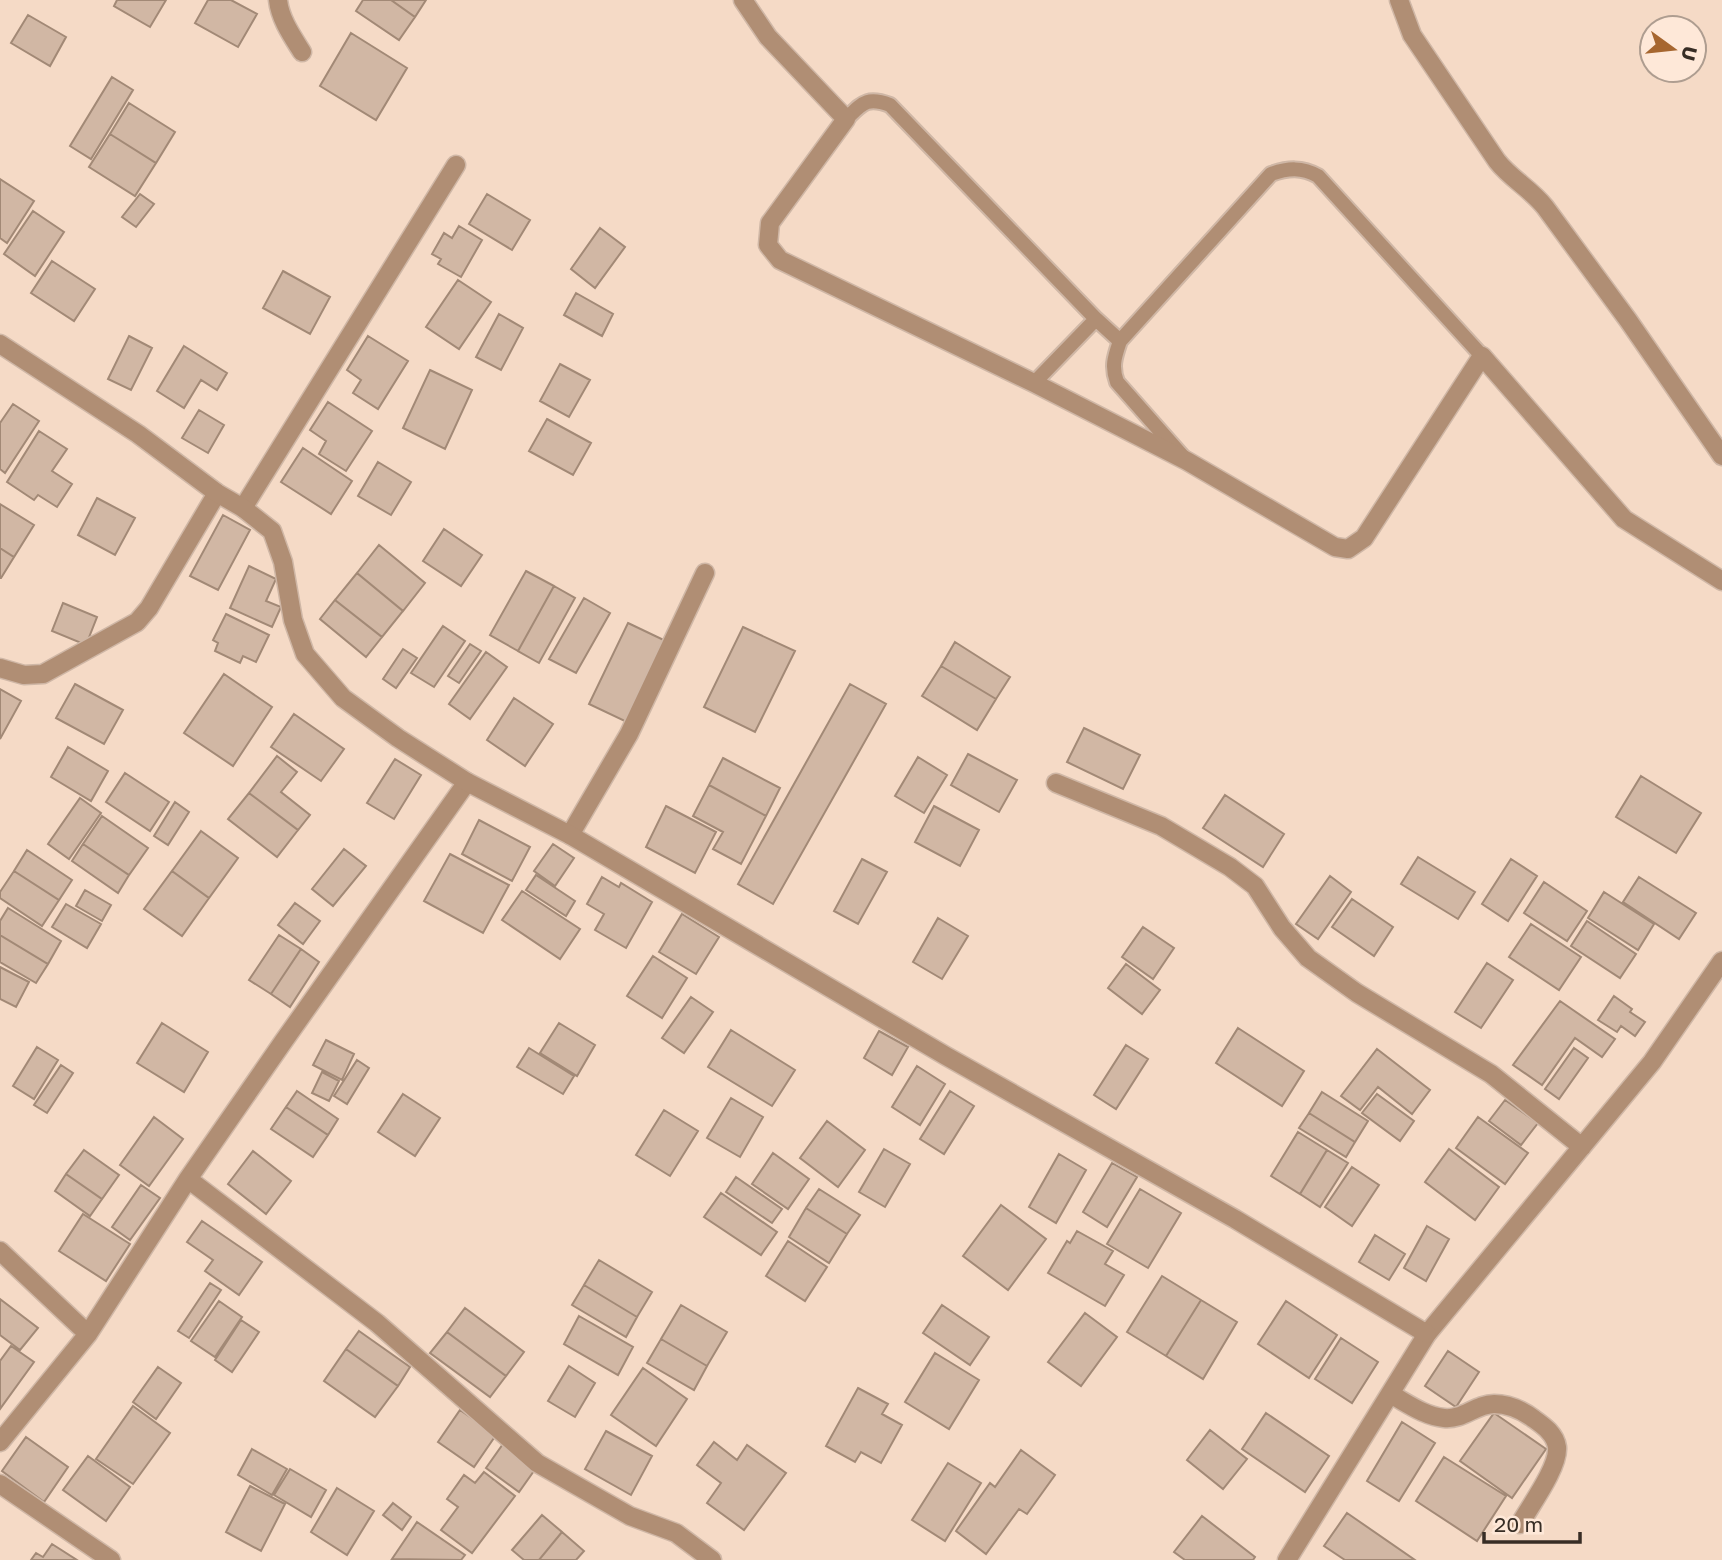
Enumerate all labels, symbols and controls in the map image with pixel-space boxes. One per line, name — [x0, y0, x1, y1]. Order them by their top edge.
north arrow — [1638, 14, 1708, 84]
text: U — [1677, 44, 1703, 63]
scale bar — [1484, 1500, 1580, 1544]
text: 20 m — [1494, 1511, 1543, 1537]

